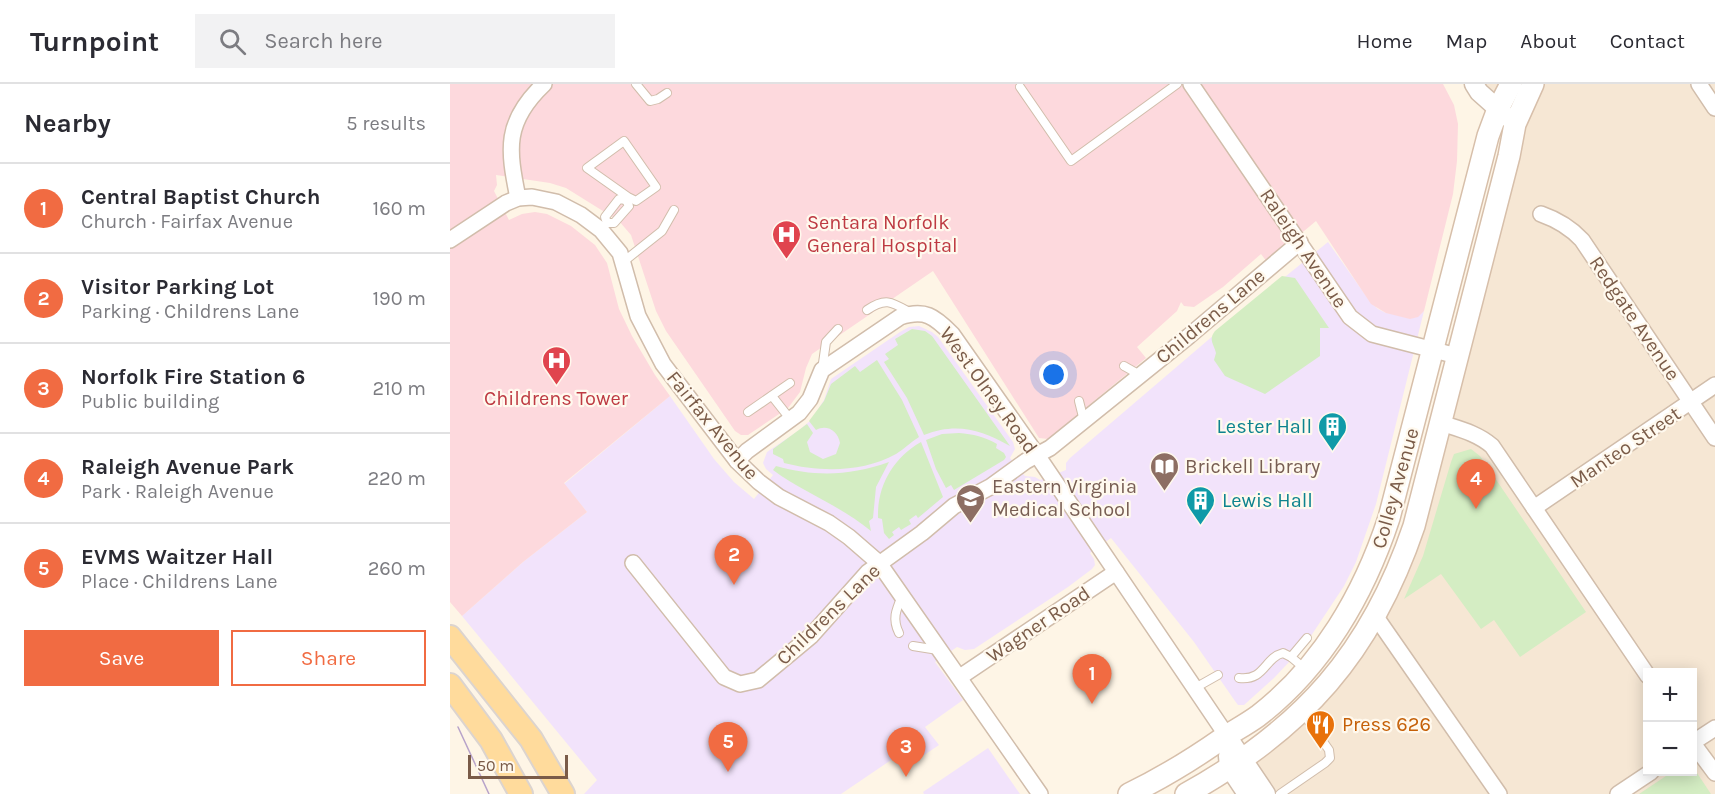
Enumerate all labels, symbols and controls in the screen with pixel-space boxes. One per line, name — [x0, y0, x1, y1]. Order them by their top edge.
search box — [195, 14, 615, 68]
text: Turnpoint — [30, 25, 159, 58]
icon: search — [216, 25, 249, 58]
text: Search here — [264, 28, 383, 54]
text: Home — [1357, 29, 1413, 53]
text: Map — [1446, 29, 1487, 53]
text: About — [1520, 29, 1577, 53]
text: Contact — [1610, 29, 1685, 53]
text: Nearby — [24, 108, 111, 139]
text: 5 results — [346, 112, 426, 135]
text: Central Baptist Church — [81, 184, 320, 210]
street label: Raleigh Avenue — [1255, 184, 1352, 312]
text: 1 — [40, 197, 47, 220]
text: 160 m — [373, 197, 426, 220]
text: Church · Fairfax Avenue — [81, 210, 293, 233]
place label: Sentara Norfolk General Hospital — [807, 211, 958, 257]
hospital icon: Sentara Norfolk General Hospital — [770, 218, 802, 260]
street label: Redgate Avenue — [1585, 252, 1685, 385]
street label: Childrens Lane — [1151, 264, 1270, 369]
text: Visitor Parking Lot — [81, 274, 274, 300]
text: 2 — [37, 287, 50, 310]
text: 190 m — [372, 287, 426, 310]
text: Parking · Childrens Lane — [81, 300, 299, 323]
street label: West Olney Road — [935, 322, 1042, 458]
hospital icon: Childrens Tower — [540, 344, 572, 386]
your location — [1039, 360, 1068, 389]
text: Norfolk Fire Station 6 — [81, 364, 305, 390]
street label: Fairfax Avenue — [662, 366, 763, 484]
text: 3 — [37, 377, 50, 400]
text: 210 m — [372, 377, 426, 400]
place label: Childrens Tower — [484, 387, 629, 410]
text: Public building — [81, 390, 219, 413]
street label: Manteo Street — [1566, 402, 1685, 493]
building icon: Lester Hall — [1317, 410, 1349, 452]
place label: Lester Hall — [1217, 415, 1312, 438]
street label: Colley Avenue — [1367, 425, 1424, 551]
library icon: Brickell Library — [1148, 450, 1180, 492]
text: Raleigh Avenue Park — [81, 454, 294, 480]
place label: Brickell Library — [1185, 455, 1320, 478]
pin: 4 — [1456, 460, 1496, 509]
text: 4 — [38, 467, 49, 490]
text: 220 m — [367, 467, 426, 490]
place label: Eastern Virginia Medical School — [992, 475, 1137, 521]
text: Park · Raleigh Avenue — [81, 480, 274, 503]
school or university icon: Eastern Virginia Medical School — [955, 482, 987, 524]
building icon: Lewis Hall — [1185, 484, 1217, 526]
place label: Lewis Hall — [1222, 489, 1313, 512]
pin: 2 — [714, 536, 754, 585]
text: EVMS Waitzer Hall — [81, 544, 273, 570]
text: 5 — [38, 557, 49, 580]
text: 260 m — [368, 557, 426, 580]
street label: Childrens Lane — [772, 559, 885, 670]
text: Place · Childrens Lane — [81, 570, 278, 593]
street label: Wagner Road — [982, 581, 1094, 667]
button: Save — [24, 630, 219, 686]
button: Share — [231, 630, 426, 686]
pin: 1 — [1072, 654, 1112, 704]
map controls — [1643, 668, 1697, 776]
button: + — [1643, 668, 1697, 722]
restaurant icon: Press 626 — [1305, 708, 1337, 750]
place label: Press 626 — [1342, 713, 1431, 736]
pin: 5 — [708, 722, 748, 772]
button: − — [1643, 722, 1697, 776]
pin: 3 — [886, 728, 926, 777]
scale bar — [468, 752, 568, 780]
text: 50 m — [477, 756, 514, 775]

